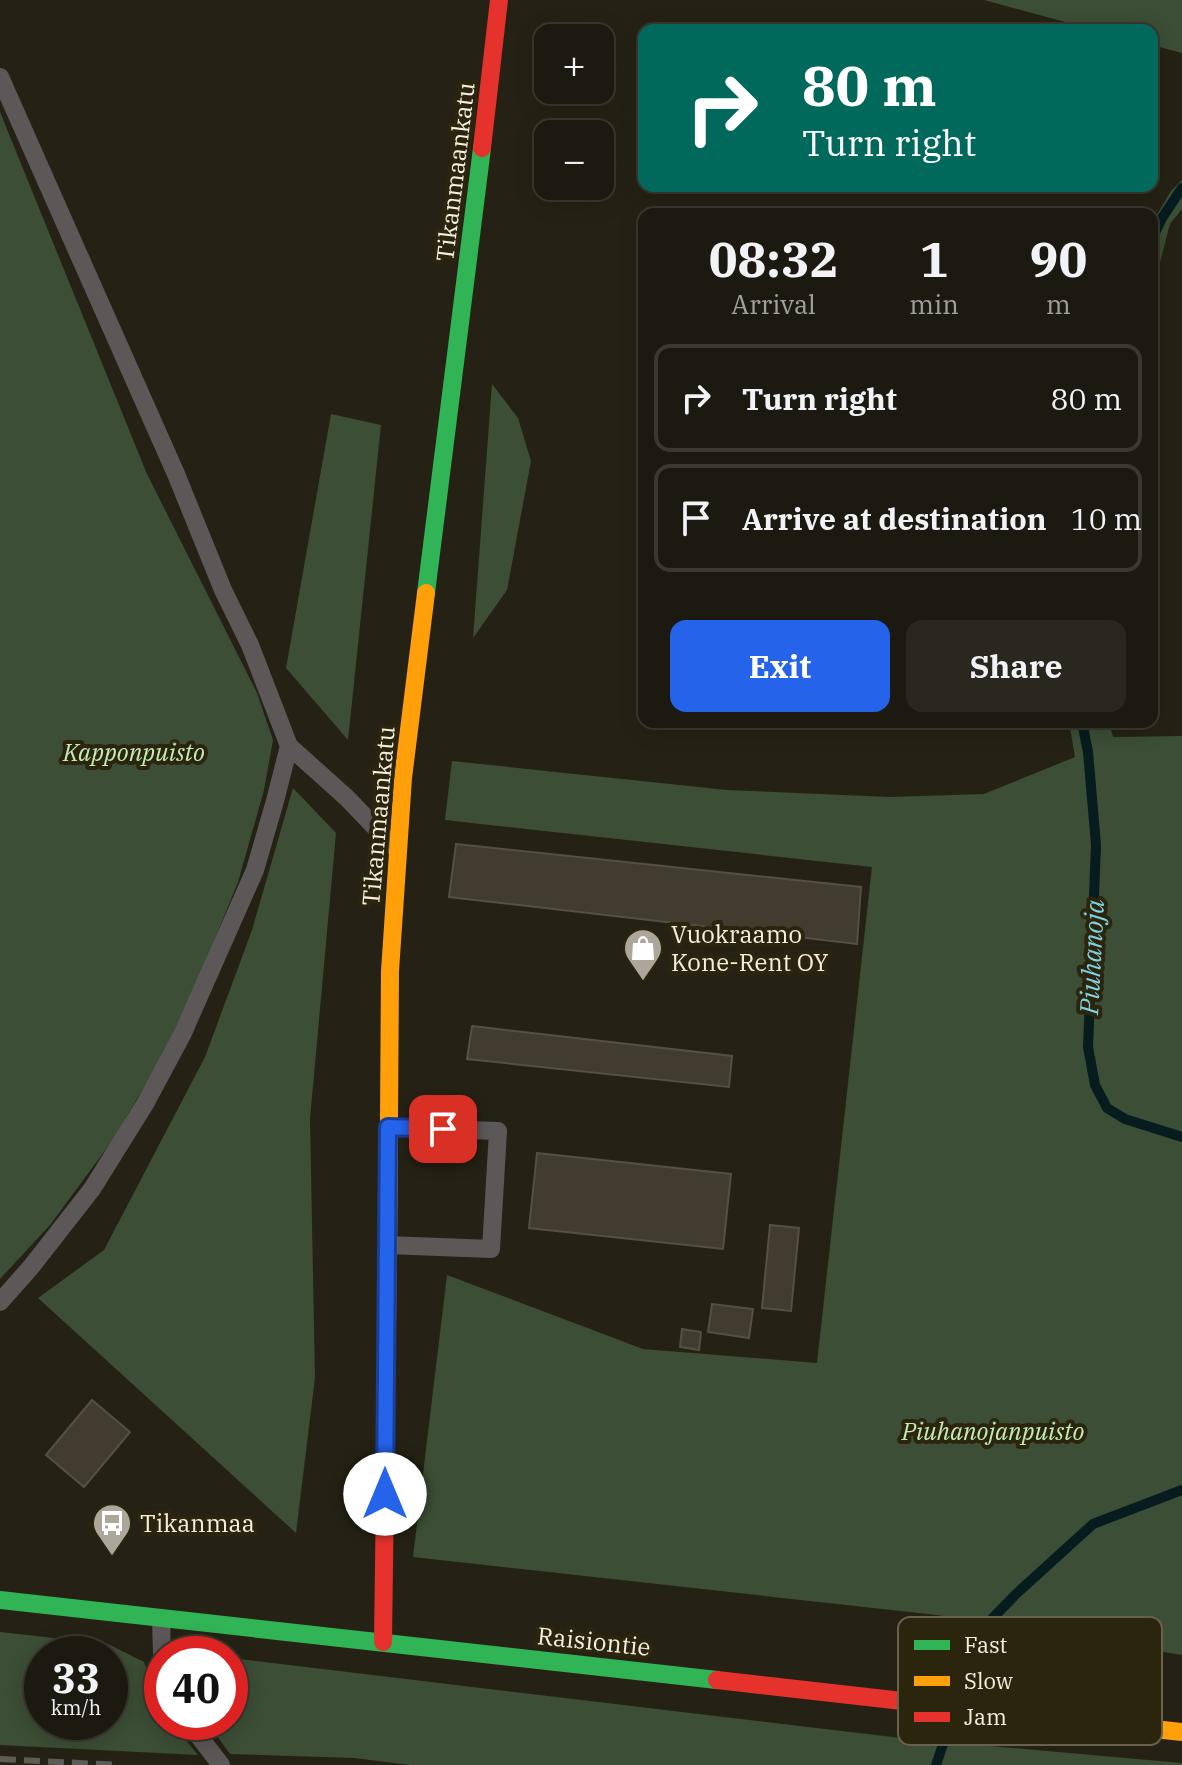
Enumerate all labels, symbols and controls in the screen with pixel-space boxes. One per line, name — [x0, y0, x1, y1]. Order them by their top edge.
map controls — [534, 24, 614, 200]
button: + — [534, 24, 614, 104]
text: 80 m — [802, 49, 937, 121]
icon: right — [670, 56, 774, 160]
street label: Tikanmaankatu — [428, 80, 482, 263]
text: Turn right — [802, 119, 976, 166]
button: − — [534, 120, 614, 200]
text: 08:32 — [709, 228, 839, 290]
text: 1 — [920, 228, 948, 290]
text: 90 — [1030, 228, 1087, 290]
text: Arrival — [731, 287, 816, 321]
text: min — [909, 287, 959, 321]
text: m — [1046, 287, 1071, 321]
icon: right — [674, 376, 718, 420]
text: Turn right — [742, 379, 897, 418]
text: 80 m — [1050, 379, 1122, 418]
icon: arrive — [674, 496, 718, 540]
text: Arrive at destination — [742, 499, 1047, 538]
text: 10 m — [1071, 499, 1142, 538]
button: Exit — [670, 620, 890, 712]
button: Share — [906, 620, 1126, 712]
street label: Tikanmaankatu — [354, 725, 402, 907]
park label: Kapponpuisto — [62, 736, 205, 768]
water label: Piuhanoja — [1071, 899, 1111, 1016]
place label: Vuokraamo Kone-Rent OY — [671, 918, 828, 978]
shop icon: Vuokraamo Kone-Rent OY — [622, 927, 664, 982]
pin — [409, 1095, 477, 1163]
icon: arrive — [421, 1107, 465, 1151]
park label: Piuhanojanpuisto — [901, 1415, 1084, 1447]
position arrow — [343, 1452, 427, 1536]
bus stop icon: Tikanmaa — [91, 1502, 133, 1557]
place label: Tikanmaa — [140, 1507, 255, 1539]
legend — [898, 1617, 1162, 1745]
street label: Raisiontie — [536, 1619, 652, 1663]
text: Fast — [964, 1630, 1007, 1659]
speed limit sign: 40 — [144, 1636, 248, 1740]
text: 33 — [52, 1652, 100, 1704]
text: Slow — [964, 1666, 1013, 1695]
text: km/h — [51, 1694, 101, 1721]
text: Jam — [964, 1702, 1007, 1731]

